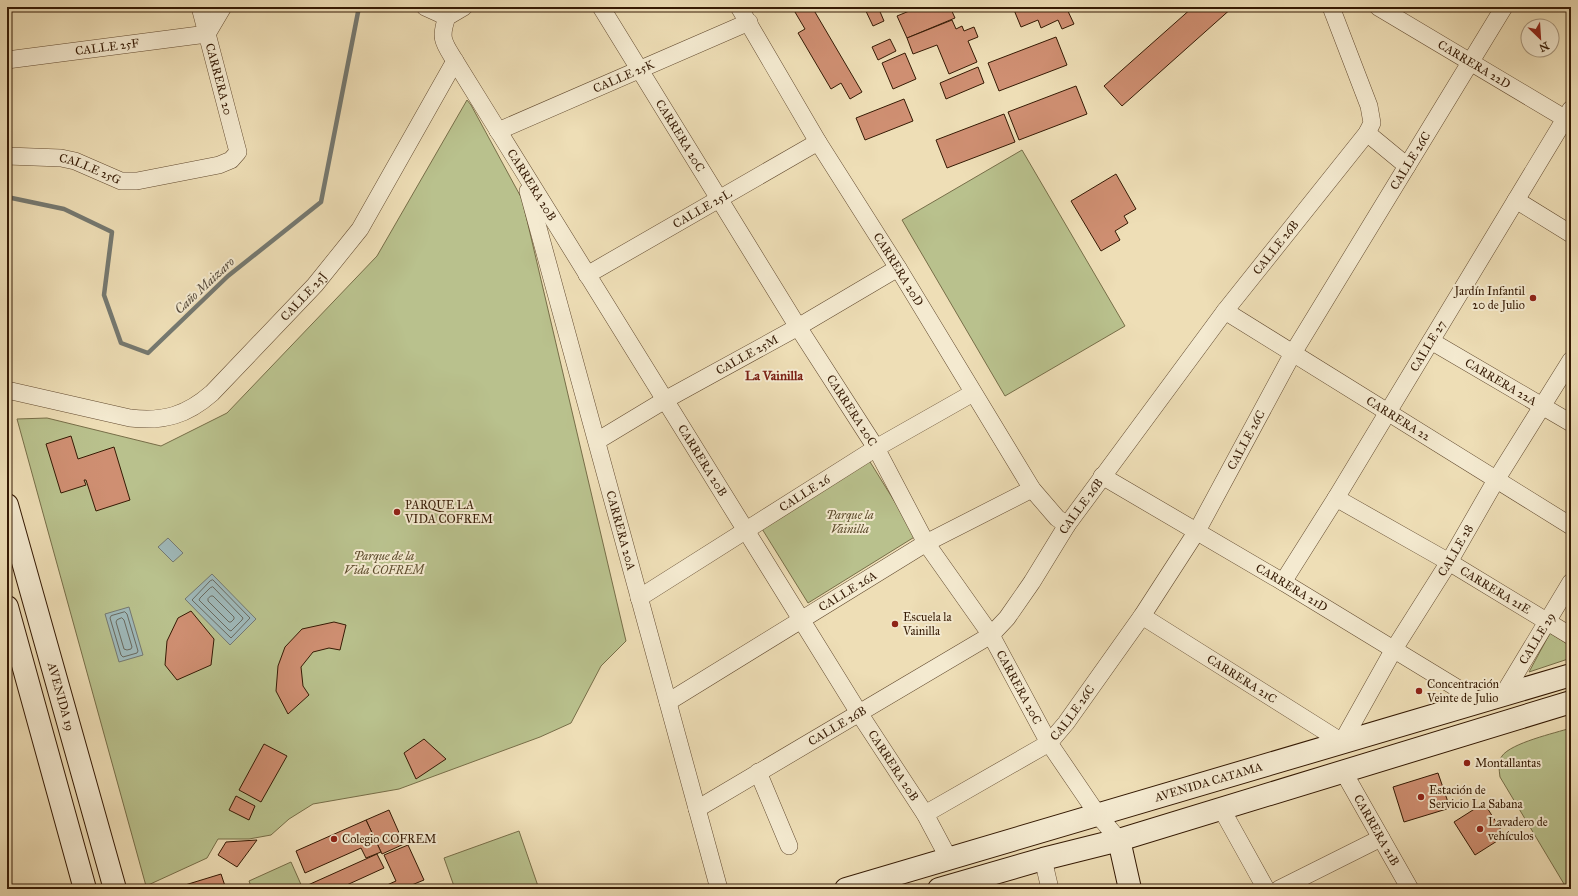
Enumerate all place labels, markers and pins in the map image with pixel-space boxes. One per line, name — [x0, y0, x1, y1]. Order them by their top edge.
place label: Jardín Infantil 20 de Julio — [1453, 284, 1526, 313]
marker: Jardín Infantil 20 de Julio — [1528, 293, 1538, 303]
place label: PARQUE LA VIDA COFREM — [404, 498, 493, 526]
marker: PARQUE LA VIDA COFREM — [392, 507, 402, 517]
place label: Escuela la Vainilla — [902, 610, 953, 638]
marker: Escuela la Vainilla — [890, 619, 900, 629]
place label: Concentración Veinte de Julio — [1426, 677, 1500, 706]
marker: Concentración Veinte de Julio — [1414, 686, 1424, 696]
place label: Montallantas — [1475, 756, 1541, 770]
marker: Montallantas — [1462, 758, 1472, 768]
place label: Estación de Servicio La Sabana — [1429, 783, 1524, 811]
marker: Estación de Servicio La Sabana — [1416, 792, 1426, 802]
place label: Lavadero de vehículos — [1487, 815, 1548, 843]
marker: Lavadero de vehículos — [1475, 824, 1485, 834]
place label: Colegio COFREM — [342, 832, 436, 847]
marker: Colegio COFREM — [329, 834, 339, 844]

